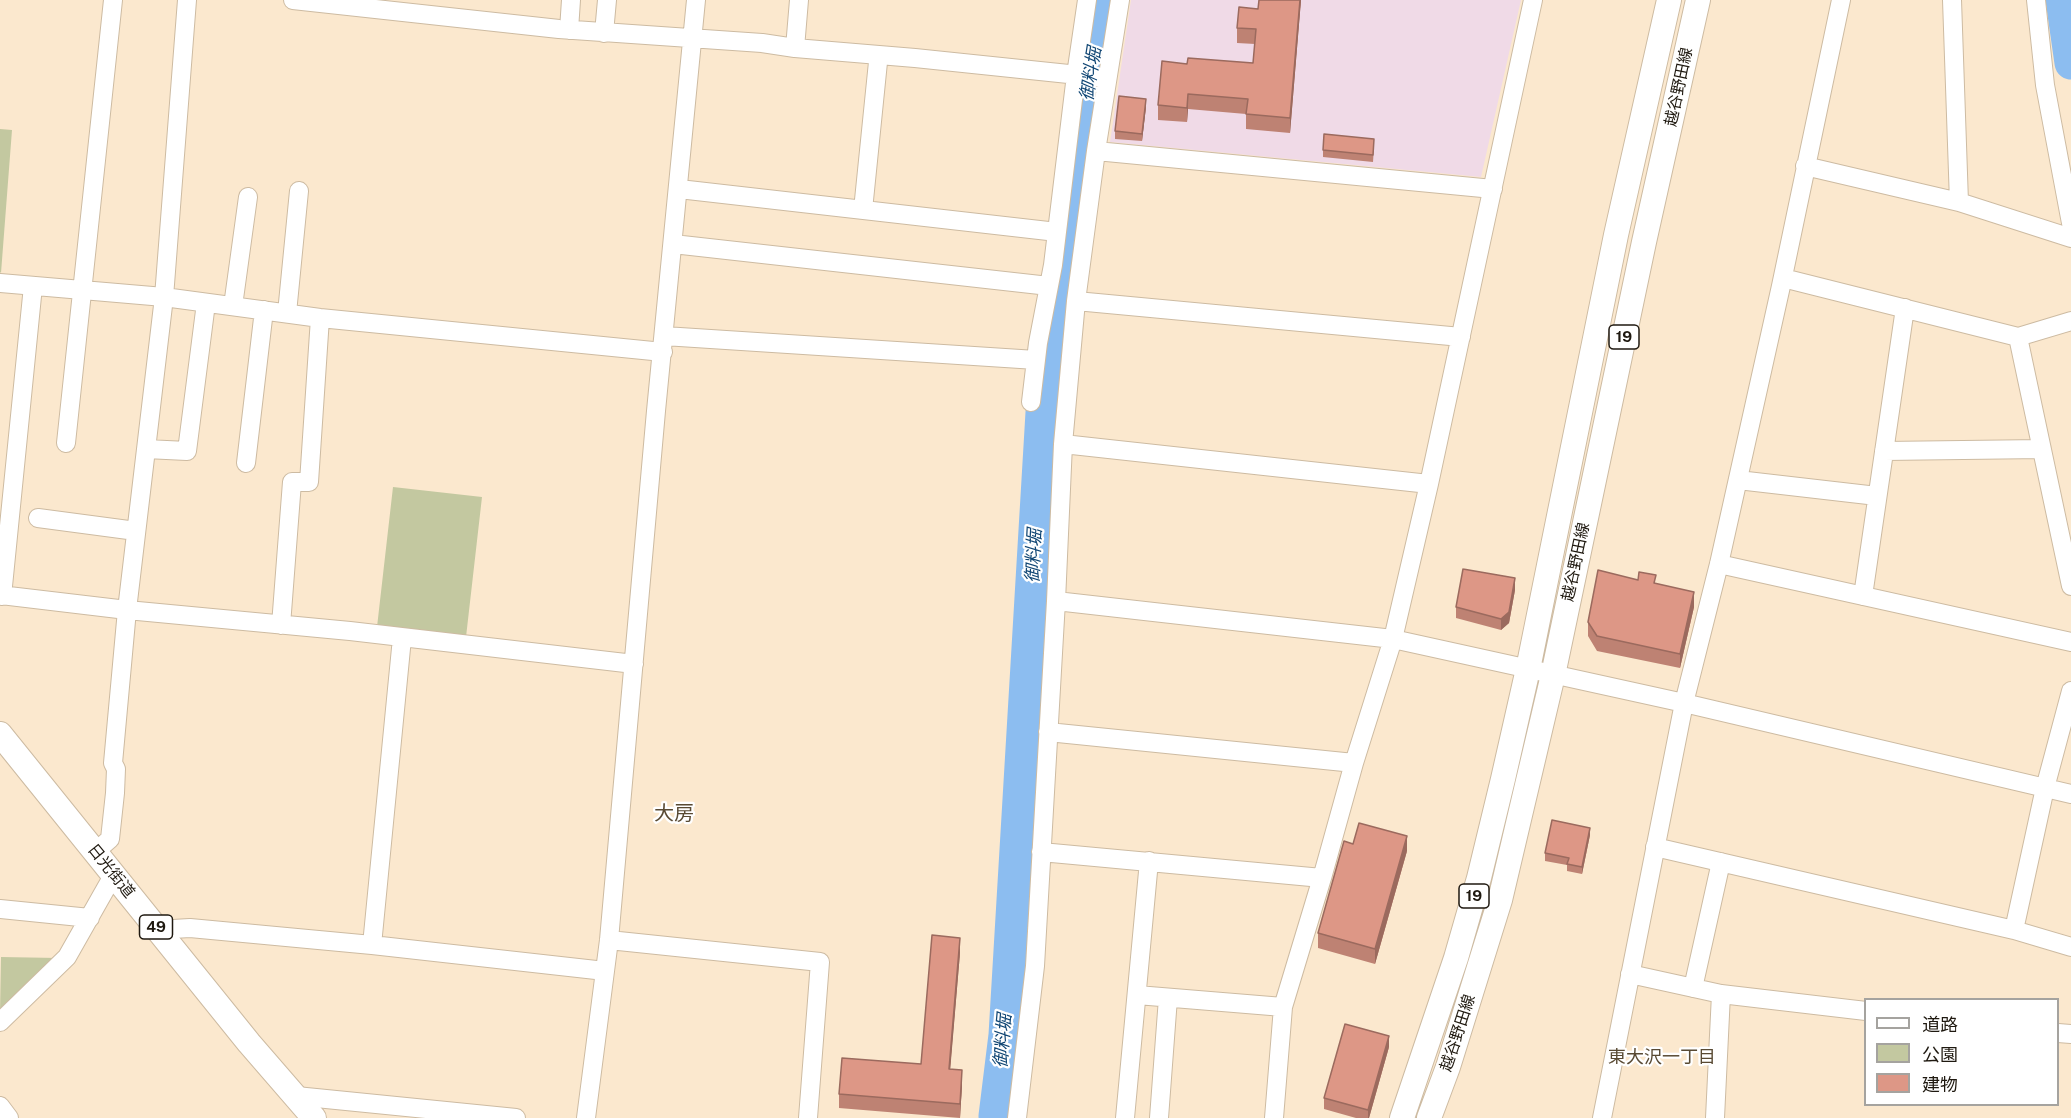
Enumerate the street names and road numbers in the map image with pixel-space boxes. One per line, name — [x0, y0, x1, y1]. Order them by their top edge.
street label: 越谷野田線 — [1661, 46, 1697, 128]
road number: 19 — [1609, 325, 1639, 349]
street label: 越谷野田線 — [1558, 521, 1594, 603]
street label: 日光街道 — [83, 840, 139, 902]
road number: 19 — [1459, 884, 1489, 908]
road number: 49 — [140, 915, 172, 939]
street label: 越谷野田線 — [1437, 992, 1479, 1074]

